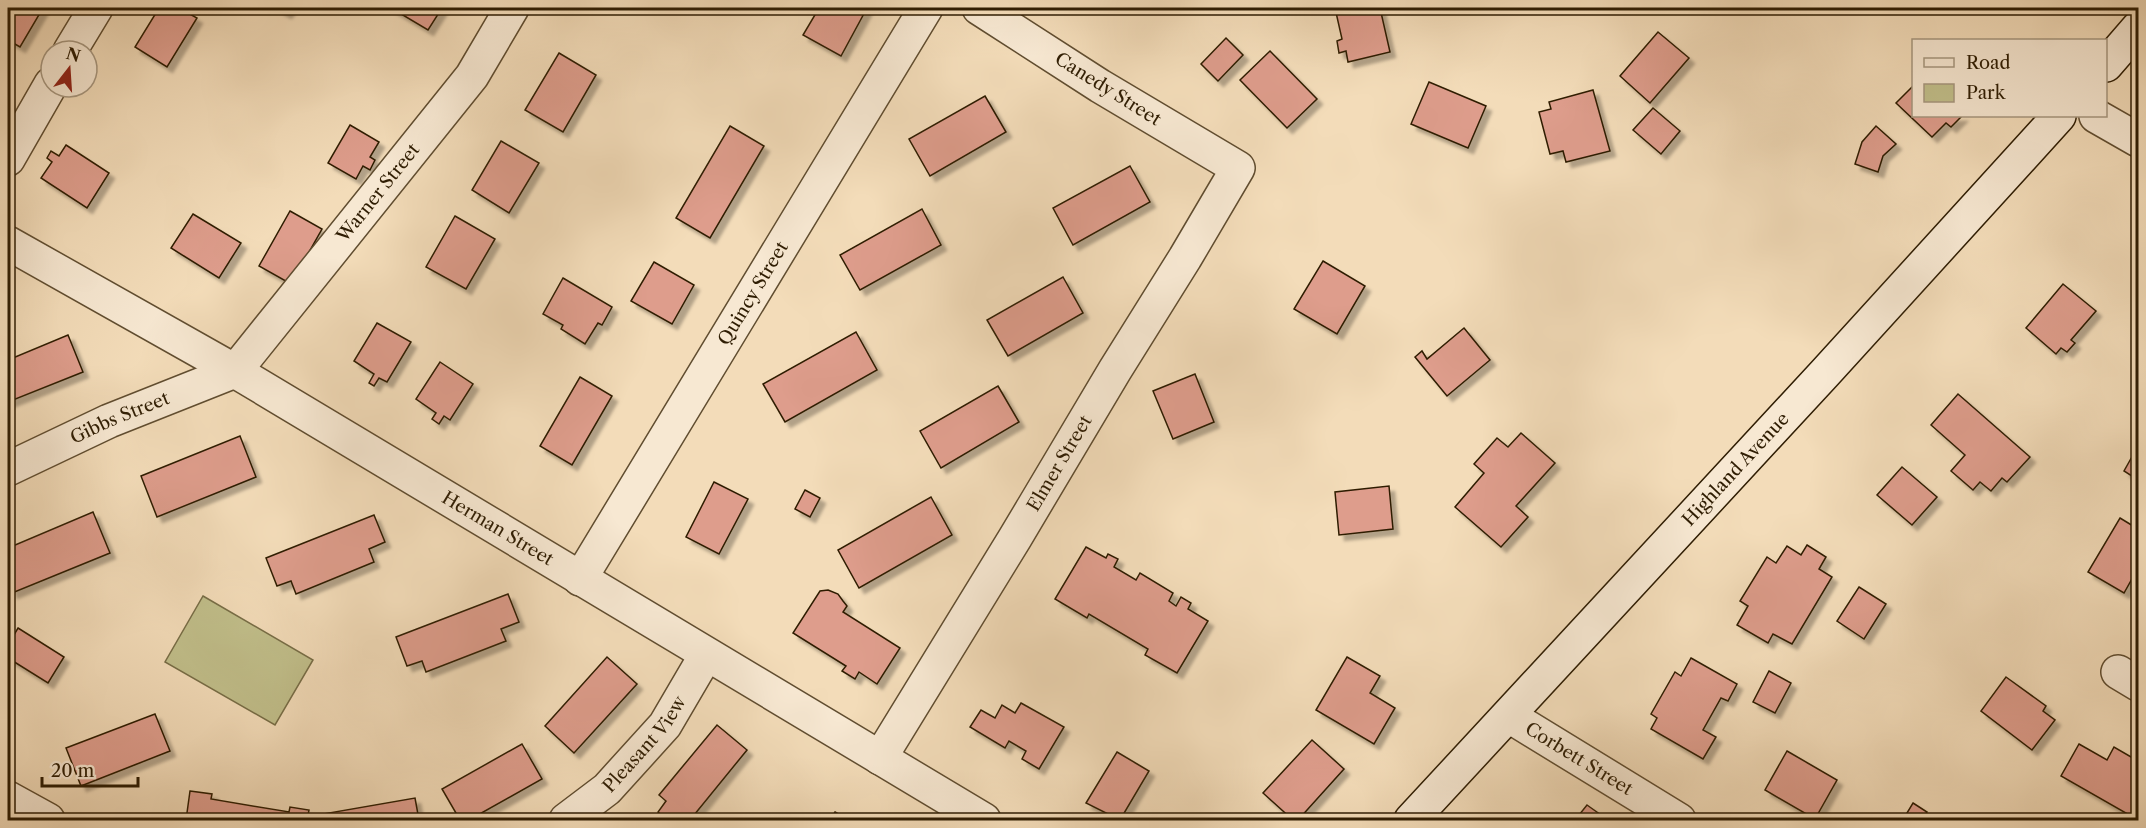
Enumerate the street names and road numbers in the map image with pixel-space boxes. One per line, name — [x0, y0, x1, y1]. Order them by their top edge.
street label: Canedy Street — [1051, 48, 1166, 131]
street label: Warner Street — [331, 139, 425, 247]
street label: Quincy Street — [713, 237, 793, 349]
street label: Gibbs Street — [67, 387, 173, 449]
street label: Highland Avenue — [1678, 408, 1794, 531]
street label: Elmer Street — [1022, 411, 1097, 515]
street label: Herman Street — [438, 487, 558, 571]
street label: Pleasant View — [598, 691, 691, 797]
street label: Corbett Street — [1521, 718, 1637, 800]

